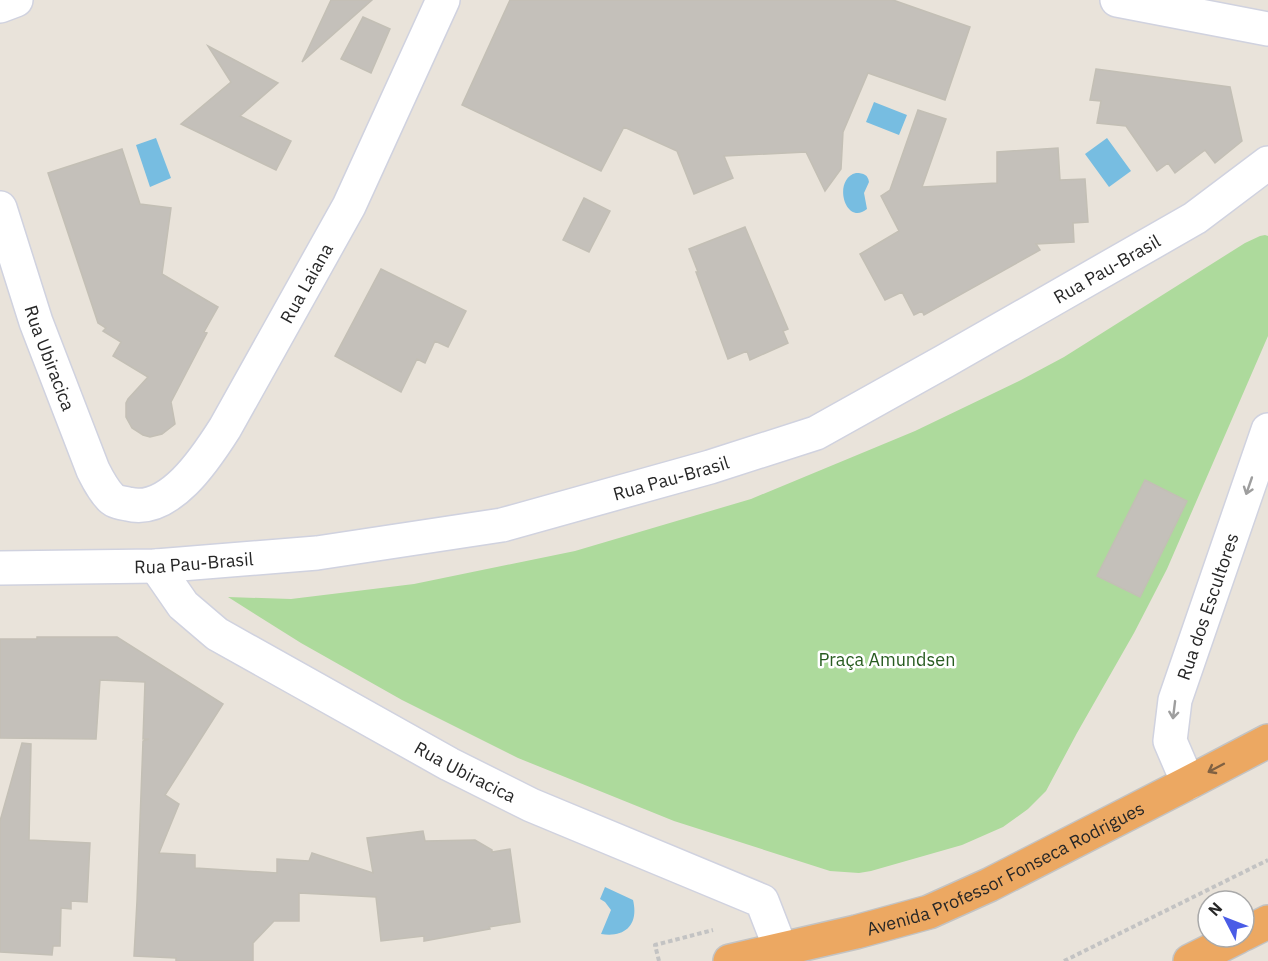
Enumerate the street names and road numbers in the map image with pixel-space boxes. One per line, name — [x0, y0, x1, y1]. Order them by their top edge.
street label: Rua Pau-Brasil — [1049, 229, 1164, 308]
street label: Rua Laiana — [274, 238, 338, 327]
street label: Rua Ubiracica — [20, 302, 81, 414]
street label: Rua Pau-Brasil — [610, 450, 732, 505]
street label: Rua dos Escultores — [1171, 530, 1243, 683]
street label: Rua Pau-Brasil — [134, 547, 254, 578]
street label: Rua Ubiracica — [411, 736, 520, 807]
street label: Avenida Professor Fonseca Rodrigues — [864, 796, 1148, 940]

